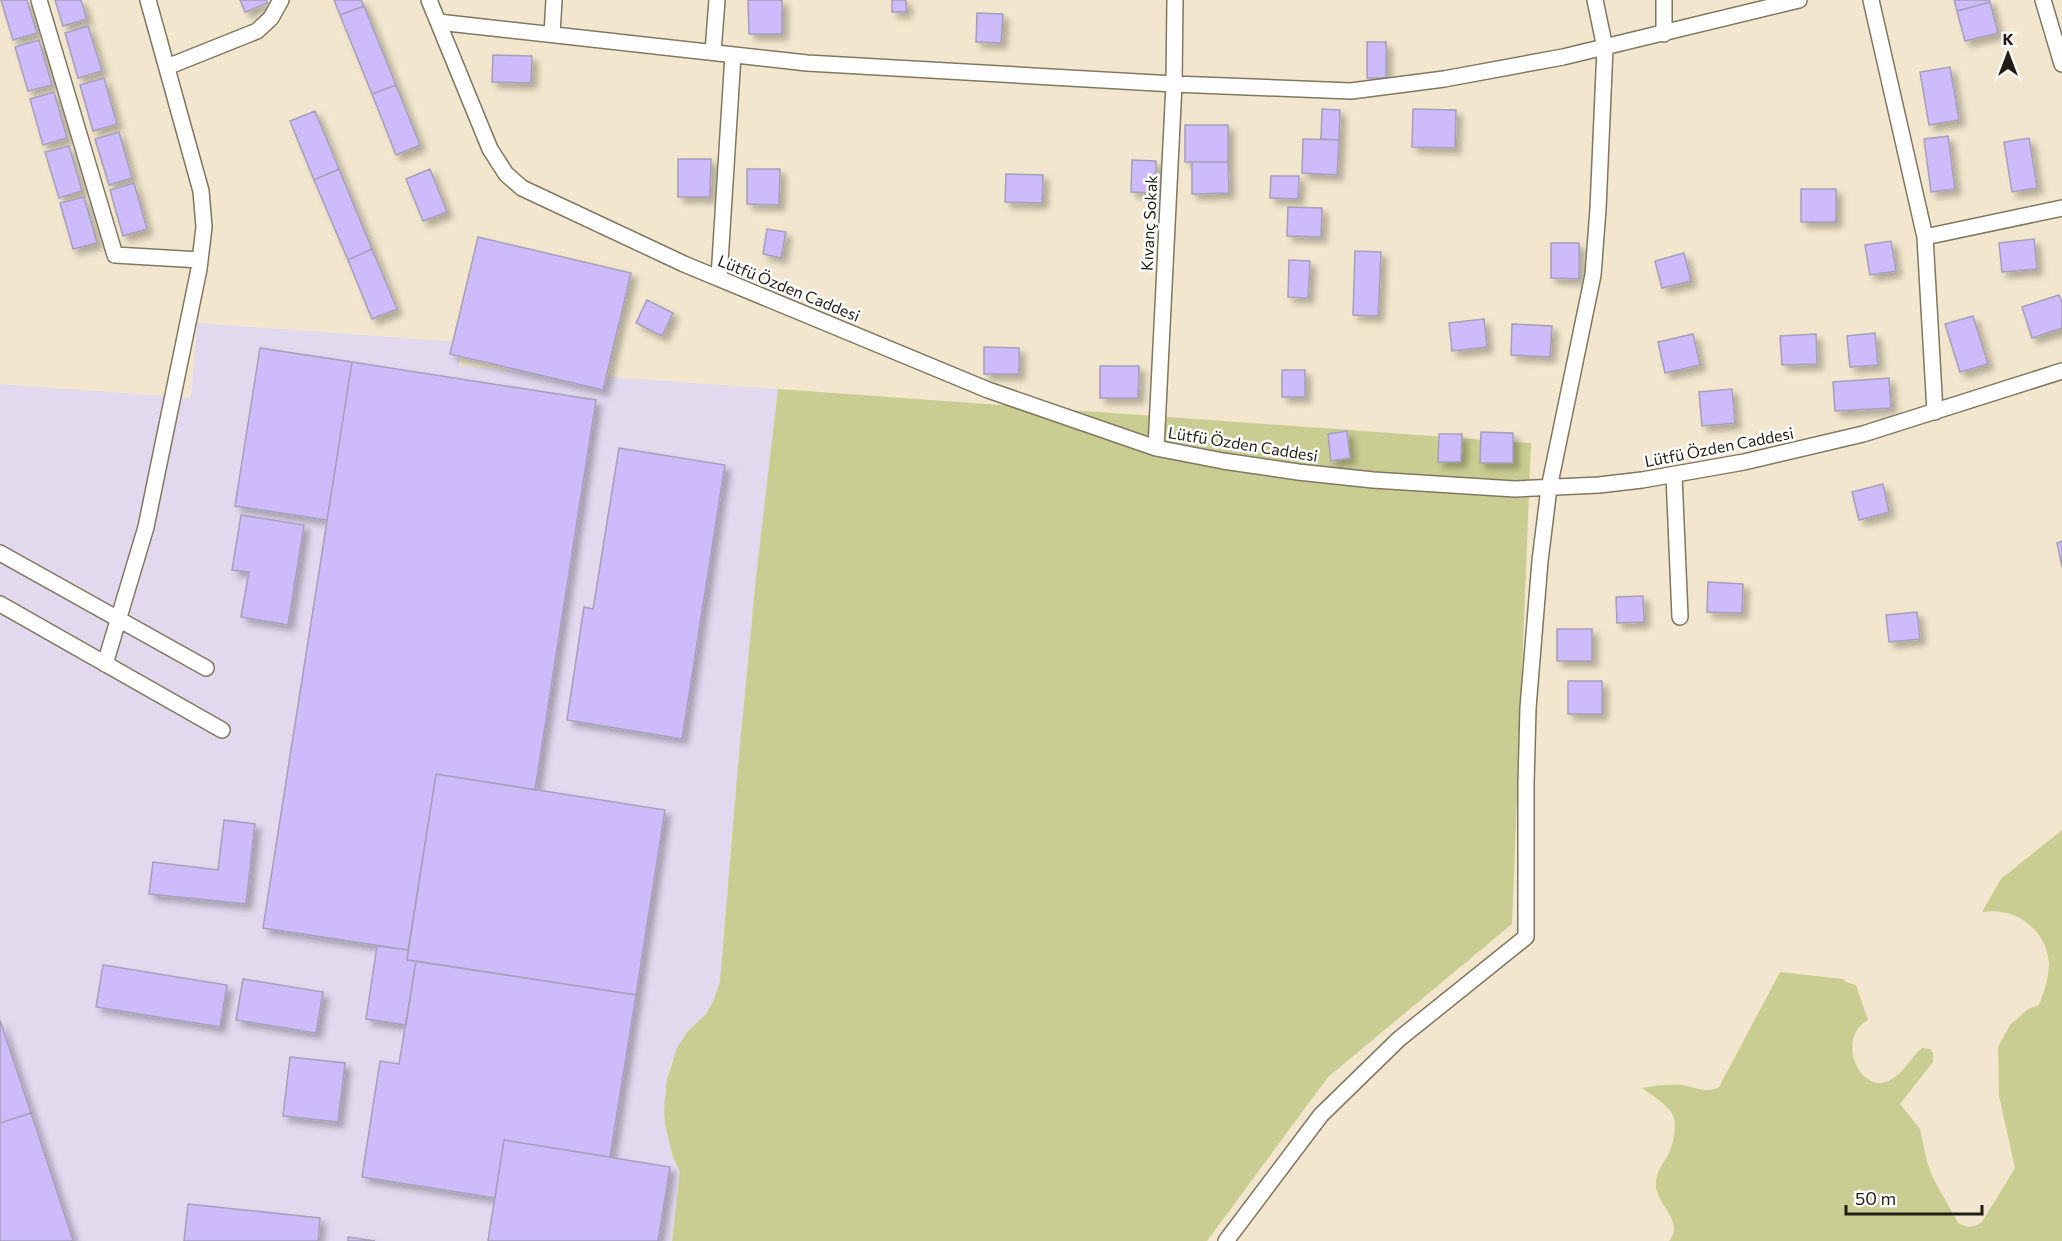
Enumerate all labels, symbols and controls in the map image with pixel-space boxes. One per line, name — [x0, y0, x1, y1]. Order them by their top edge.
north arrow — [1978, 24, 2038, 84]
text: K — [2002, 29, 2014, 48]
street label: Kıvanç Sokak — [1136, 174, 1161, 271]
street label: Lütfü Özden Caddesi — [715, 250, 863, 325]
street label: Lütfü Özden Caddesi — [1167, 422, 1319, 465]
street label: Lütfü Özden Caddesi — [1643, 423, 1795, 470]
scale bar — [1846, 1178, 1982, 1216]
text: 50 m — [1855, 1187, 1896, 1209]

